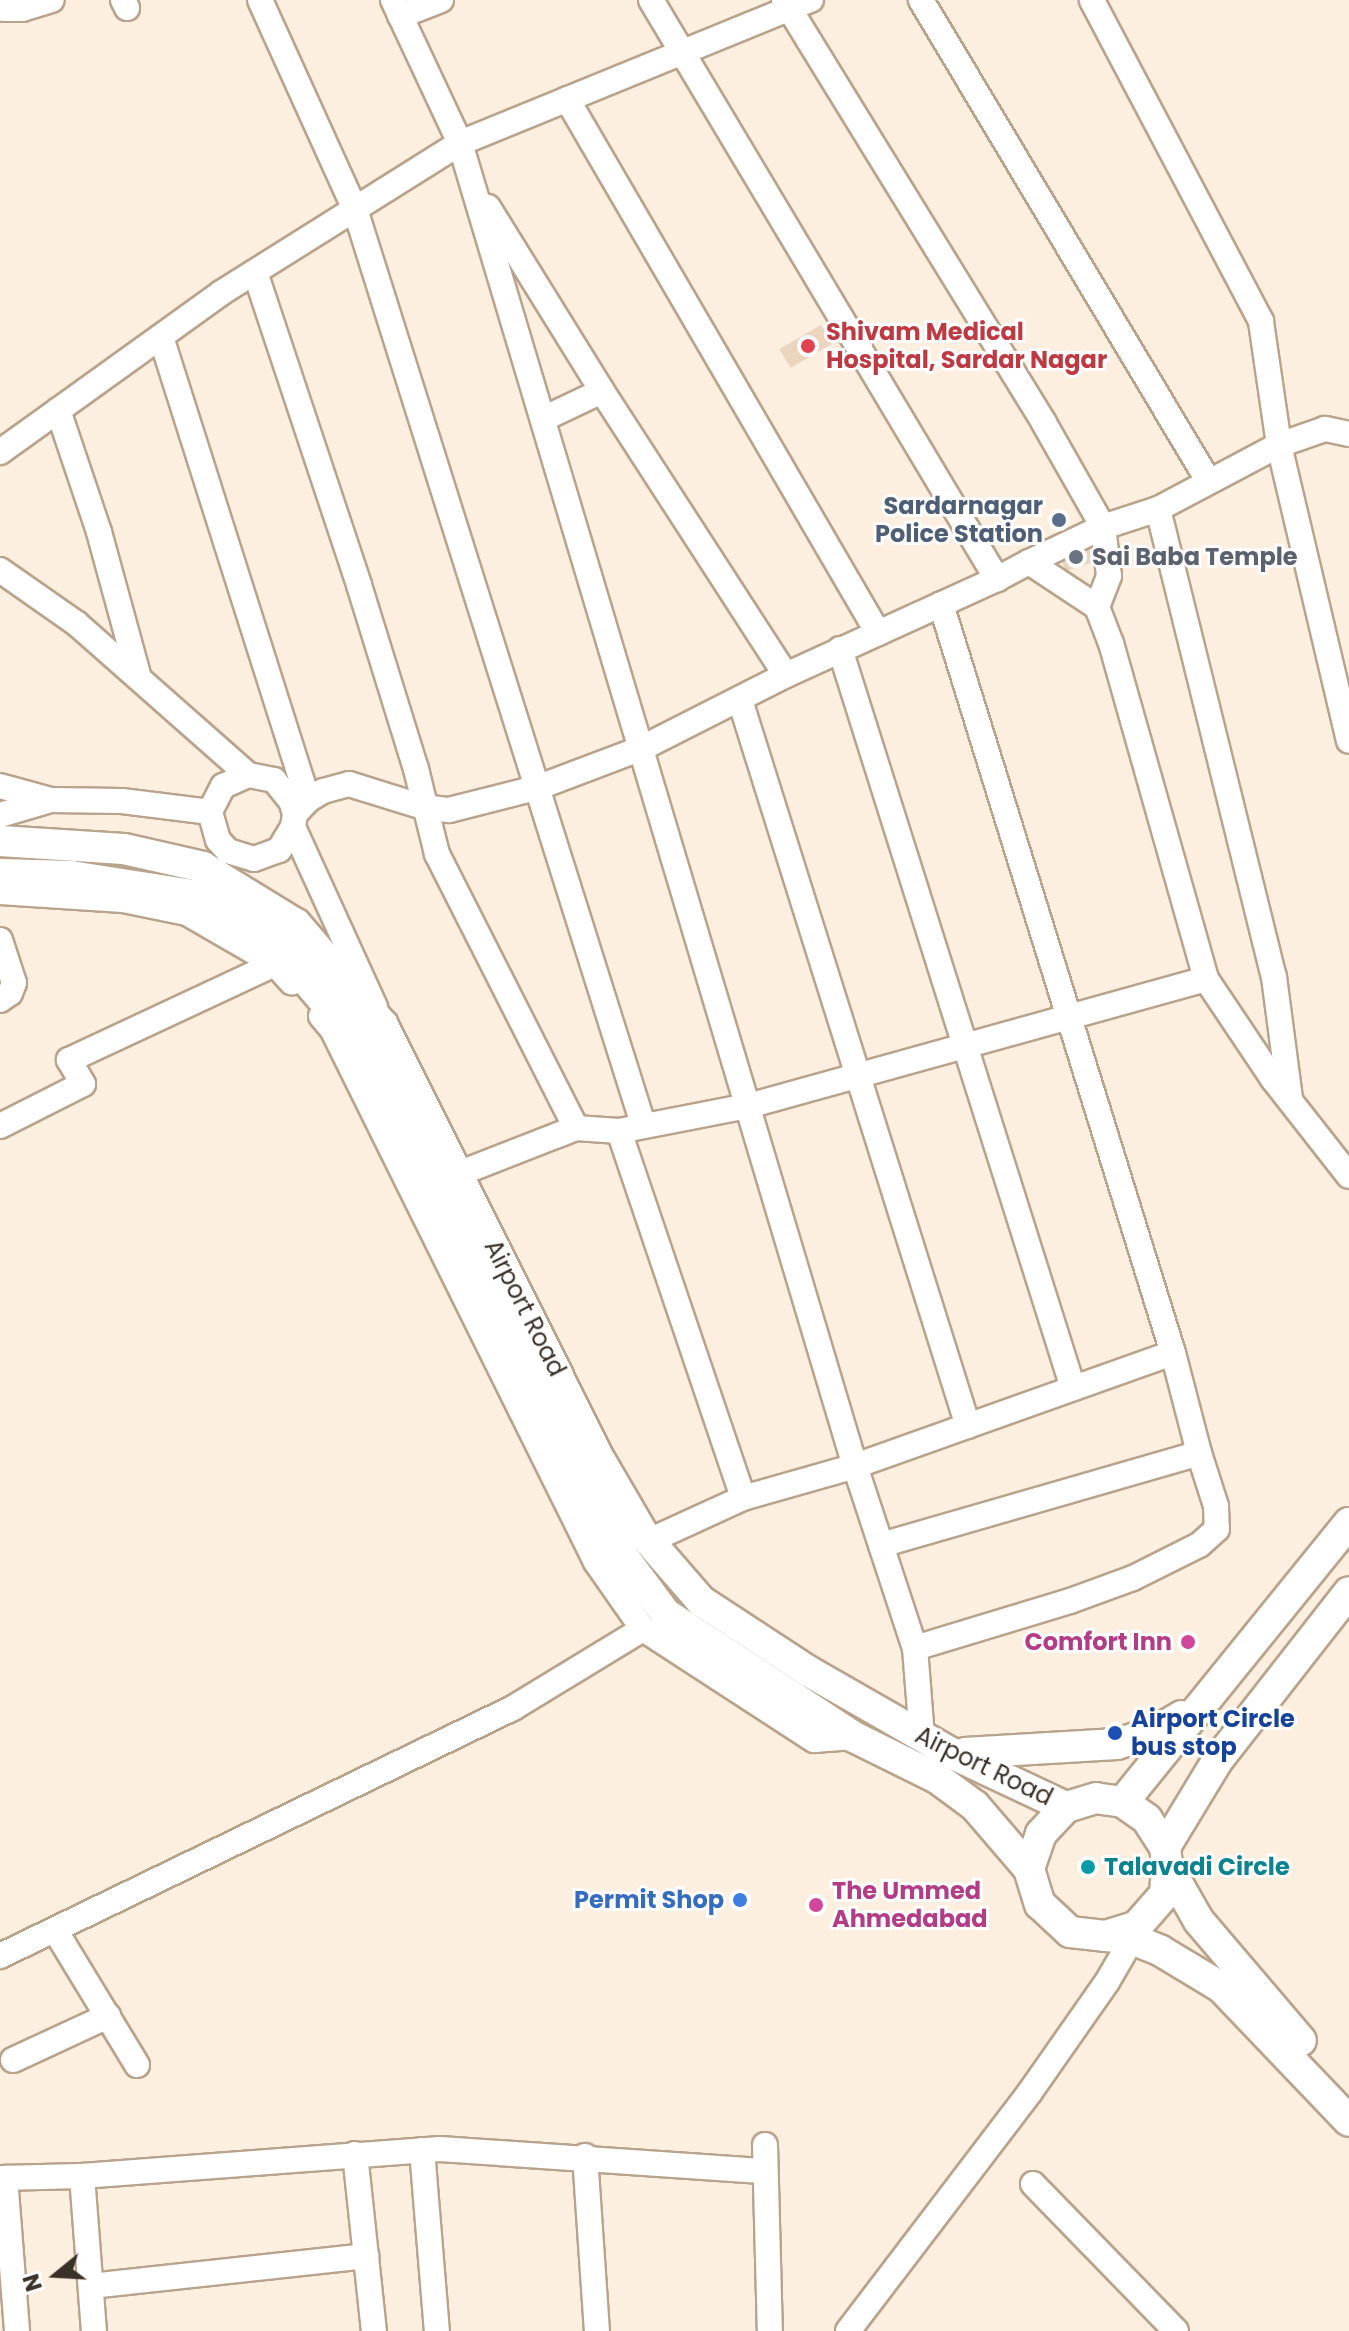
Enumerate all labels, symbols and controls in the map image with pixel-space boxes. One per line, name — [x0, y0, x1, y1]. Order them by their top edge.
place label: Shivam Medical Hospital, Sardar Nagar — [826, 318, 1107, 374]
marker: Shivam Medical Hospital, Sardar Nagar — [797, 335, 819, 357]
place label: Sardarnagar Police Station — [875, 492, 1043, 548]
marker: Sardarnagar Police Station — [1050, 511, 1068, 529]
place label: Sai Baba Temple — [1092, 543, 1298, 571]
marker: Sai Baba Temple — [1067, 548, 1085, 566]
street label: Airport Road — [478, 1235, 572, 1381]
place label: Comfort Inn — [1025, 1628, 1172, 1656]
marker: Comfort Inn — [1179, 1633, 1197, 1651]
place label: Airport Circle bus stop — [1131, 1705, 1295, 1761]
street label: Airport Road — [911, 1720, 1057, 1812]
marker: Airport Circle bus stop — [1106, 1724, 1124, 1742]
place label: Talavadi Circle — [1104, 1853, 1290, 1881]
marker: Talavadi Circle — [1079, 1858, 1097, 1876]
place label: The Ummed Ahmedabad — [832, 1877, 988, 1933]
place label: Permit Shop — [574, 1886, 724, 1914]
marker: Permit Shop — [731, 1891, 749, 1909]
marker: The Ummed Ahmedabad — [807, 1896, 825, 1914]
north arrow — [16, 2235, 96, 2315]
text: N — [15, 2270, 50, 2295]

